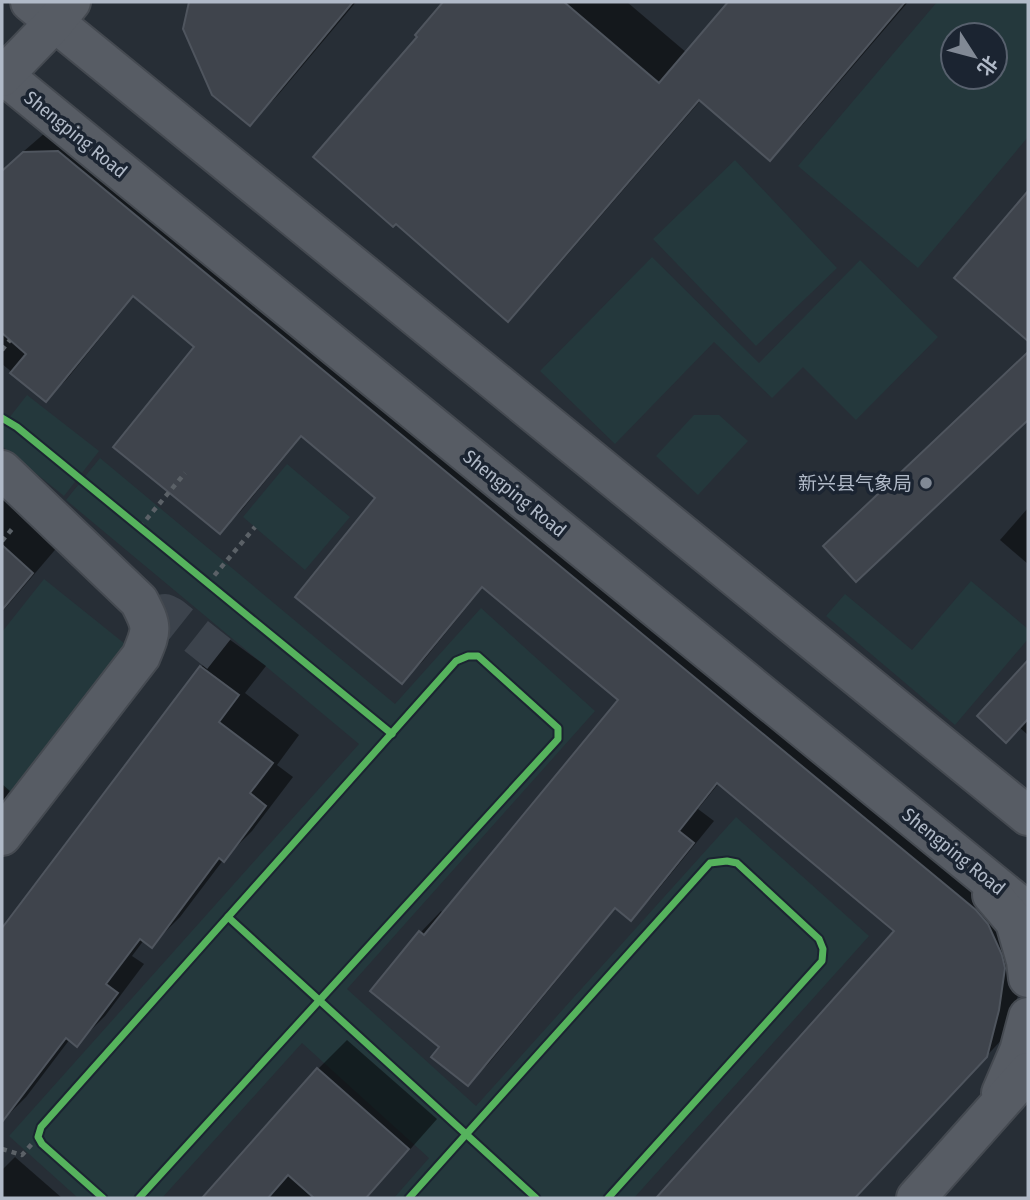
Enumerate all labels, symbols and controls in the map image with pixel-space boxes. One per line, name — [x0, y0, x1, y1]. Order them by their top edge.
north arrow — [939, 21, 1009, 91]
text: 北 — [972, 51, 1002, 80]
street label: Shengping Road — [20, 86, 132, 183]
street label: Shengping Road — [459, 445, 571, 542]
place label: 新兴县气象局 — [798, 472, 912, 495]
marker: 新兴县气象局 — [918, 475, 934, 491]
street label: Shengping Road — [898, 803, 1010, 900]

